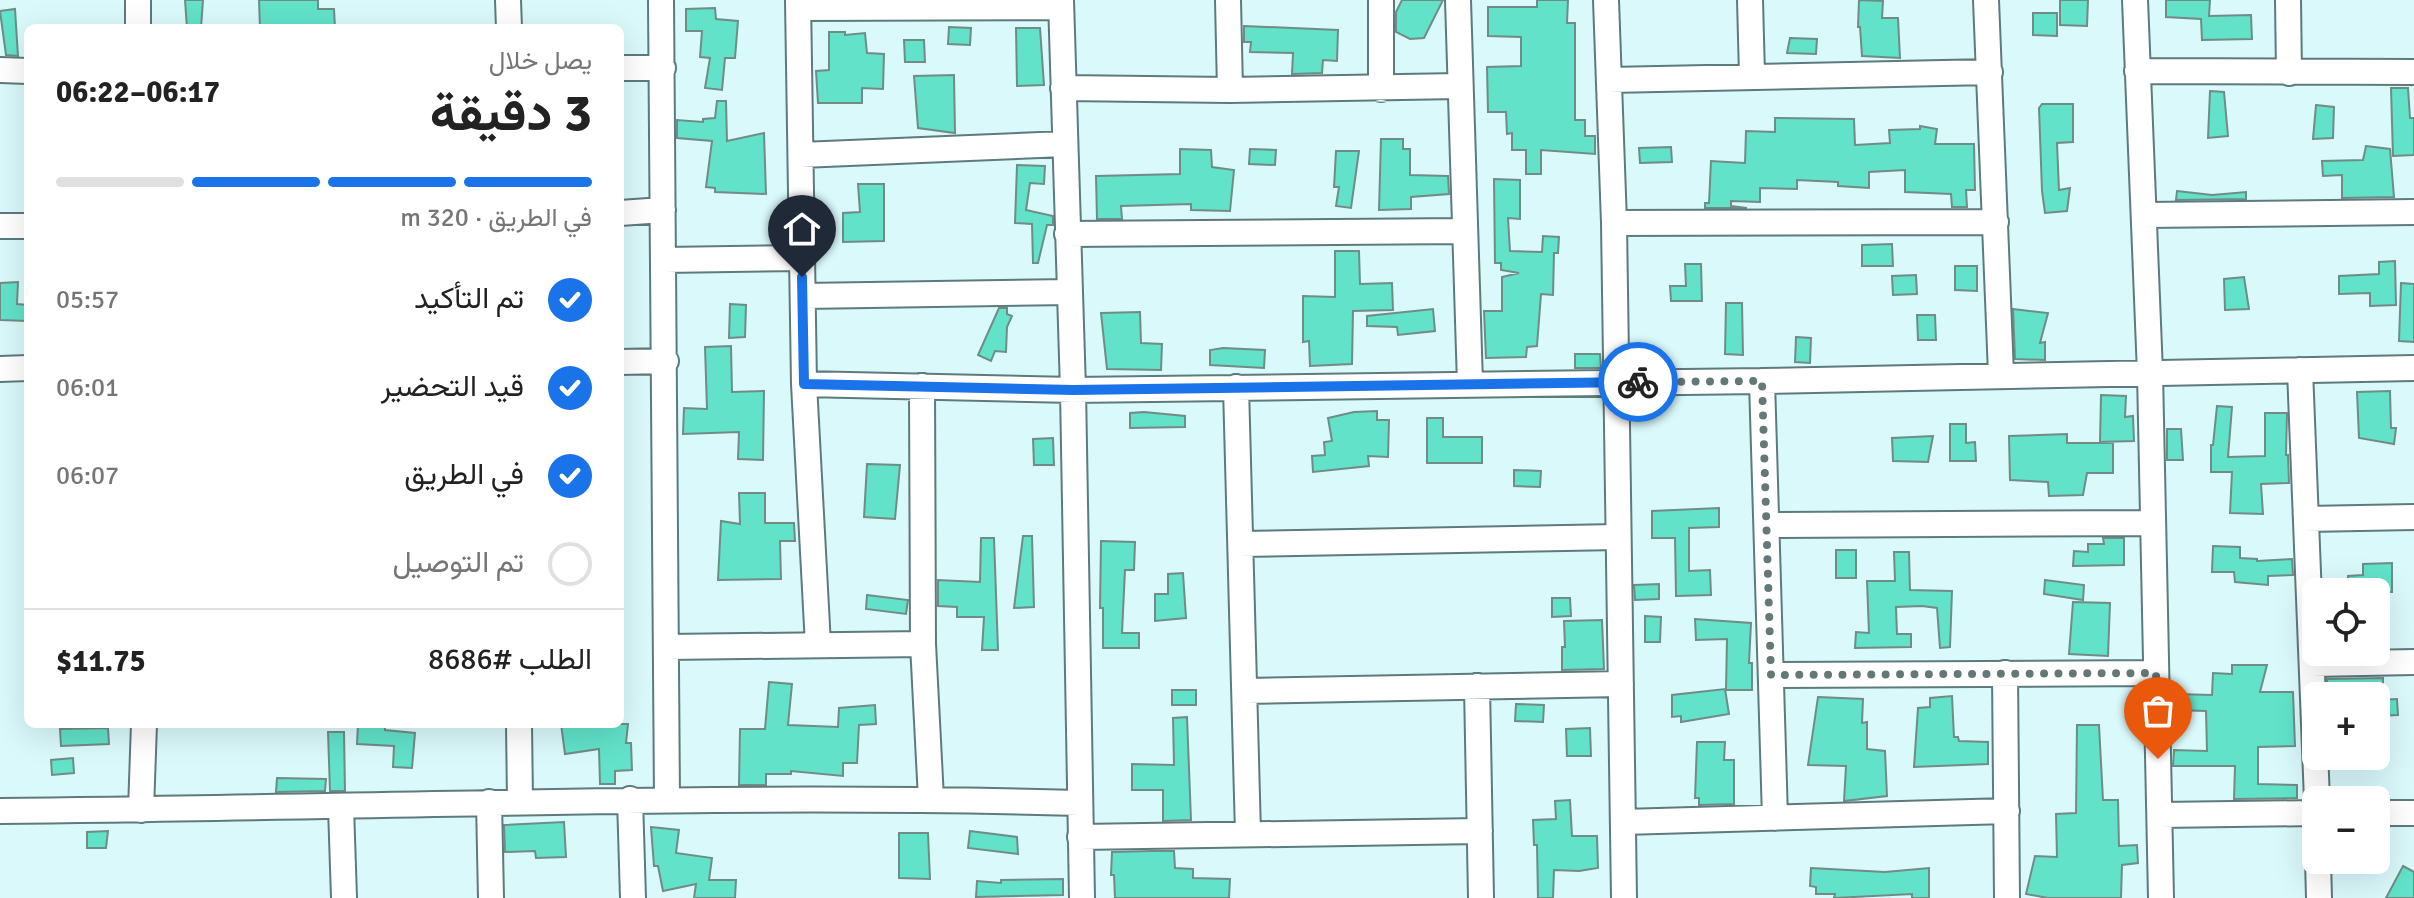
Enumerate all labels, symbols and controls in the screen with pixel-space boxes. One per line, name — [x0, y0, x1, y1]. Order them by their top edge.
text: يصل خلال — [489, 45, 592, 77]
text: 06:17–06:22 — [56, 74, 220, 111]
text: 3 دقيقة — [430, 81, 592, 145]
pin — [768, 195, 836, 277]
text: في الطريق · 320 m — [400, 202, 592, 234]
icon: home — [780, 207, 824, 251]
icon: check — [548, 278, 592, 322]
text: تم التأكيد — [414, 280, 524, 317]
text: 05:57 — [56, 284, 119, 316]
courier — [1598, 342, 1678, 422]
icon: bike — [1616, 360, 1660, 404]
icon: check — [548, 366, 592, 410]
text: قيد التحضير — [381, 368, 524, 405]
text: 06:01 — [56, 372, 119, 404]
icon: check — [548, 454, 592, 498]
text: في الطريق — [404, 456, 524, 493]
text: 06:07 — [56, 460, 119, 492]
text: تم التوصيل — [392, 544, 524, 581]
map controls — [2302, 578, 2390, 874]
button: locate — [2302, 578, 2390, 666]
text: الطلب #8686 — [428, 641, 592, 678]
text: $11.75 — [56, 643, 146, 680]
pin — [2124, 677, 2192, 759]
button: + — [2302, 682, 2390, 770]
icon: bag — [2136, 689, 2180, 733]
button: − — [2302, 786, 2390, 874]

